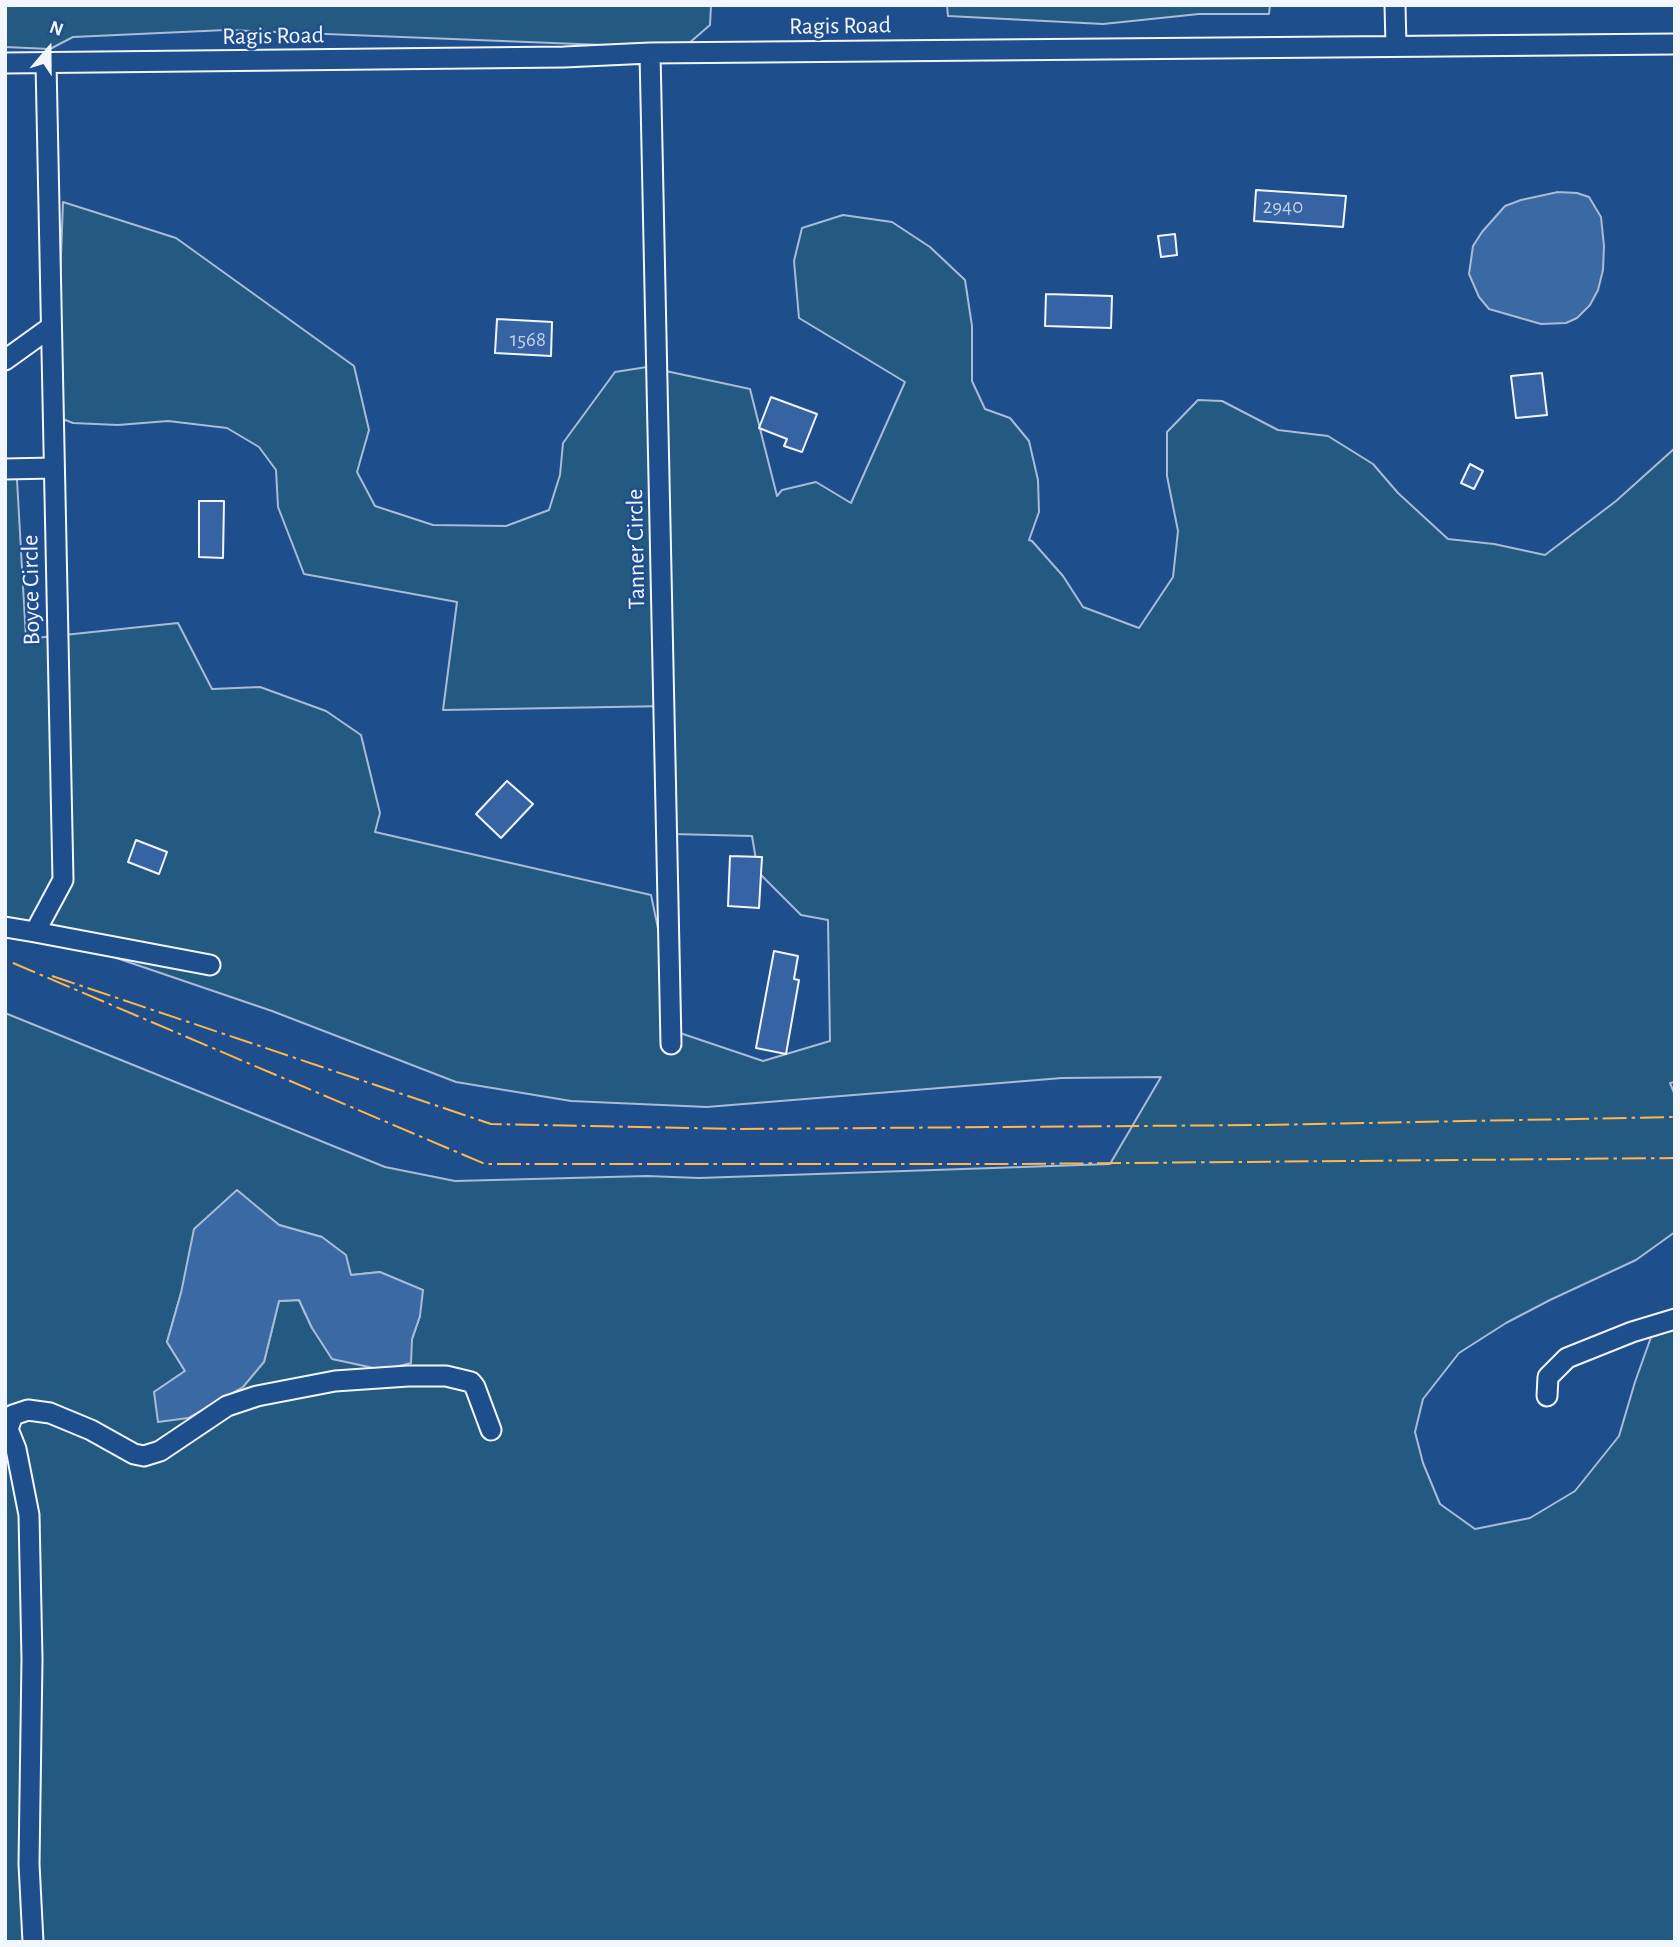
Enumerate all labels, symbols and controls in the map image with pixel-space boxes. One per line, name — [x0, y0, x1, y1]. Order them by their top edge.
street label: Ragis Road — [789, 11, 891, 41]
north arrow — [14, 14, 84, 84]
text: N — [47, 18, 66, 40]
street label: Ragis Road — [222, 21, 324, 51]
house number: 2940 — [1263, 194, 1303, 220]
house number: 1568 — [510, 327, 546, 353]
street label: Tanner Circle — [621, 488, 651, 610]
street label: Boyce Circle — [16, 534, 46, 646]

